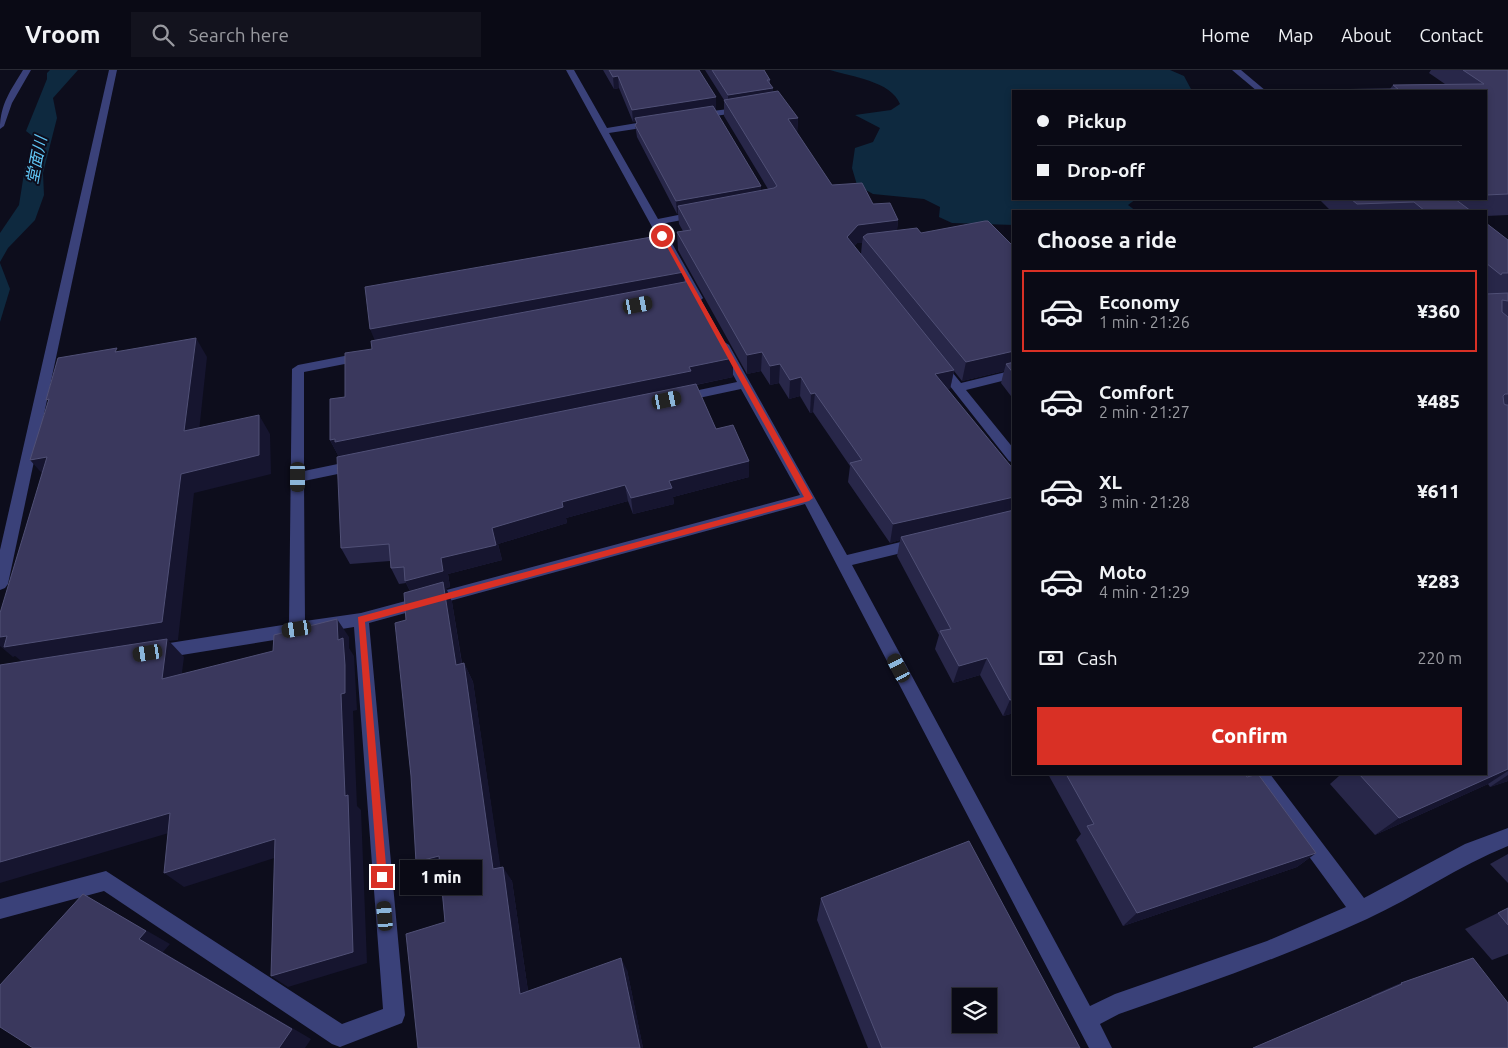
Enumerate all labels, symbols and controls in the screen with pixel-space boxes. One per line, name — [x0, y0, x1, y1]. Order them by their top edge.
search box — [131, 12, 481, 57]
text: Vroom — [25, 21, 101, 48]
icon: search — [149, 21, 177, 49]
text: Search here — [189, 24, 289, 46]
text: Home — [1201, 25, 1250, 45]
text: Map — [1278, 25, 1313, 45]
text: About — [1341, 25, 1391, 45]
text: Contact — [1419, 25, 1483, 45]
text: Pickup — [1067, 110, 1127, 132]
water label: 堂面川 — [23, 133, 50, 185]
text: Drop-off — [1067, 159, 1145, 181]
route start — [651, 225, 673, 247]
text: Choose a ride — [1037, 227, 1177, 252]
icon: car — [1039, 289, 1084, 334]
text: Economy — [1099, 291, 1180, 313]
car — [621, 295, 654, 315]
text: ¥360 — [1417, 300, 1460, 322]
text: 1 min · 21:26 — [1099, 313, 1190, 331]
icon: car — [1039, 379, 1084, 424]
text: Comfort — [1099, 381, 1174, 403]
car — [650, 390, 683, 410]
text: ¥485 — [1417, 390, 1460, 412]
text: 2 min · 21:27 — [1099, 403, 1190, 421]
car — [290, 462, 305, 492]
icon: car — [1039, 469, 1084, 514]
text: XL — [1099, 471, 1122, 493]
text: ¥611 — [1417, 480, 1460, 502]
text: 3 min · 21:28 — [1099, 493, 1190, 511]
icon: car — [1039, 559, 1084, 604]
text: Moto — [1099, 561, 1147, 583]
text: ¥283 — [1417, 570, 1460, 592]
text: 4 min · 21:29 — [1099, 583, 1190, 601]
car — [281, 619, 312, 639]
car — [132, 643, 163, 663]
icon: cash — [1037, 644, 1065, 672]
text: Cash — [1077, 647, 1118, 669]
text: 220 m — [1417, 649, 1462, 667]
car — [885, 651, 912, 685]
button: Confirm — [1037, 707, 1462, 765]
callout: 1 min — [400, 860, 482, 894]
route end — [371, 866, 393, 888]
text: 1 min — [421, 868, 461, 886]
car — [376, 900, 393, 932]
map controls — [952, 988, 997, 1033]
button: layers — [952, 988, 997, 1033]

